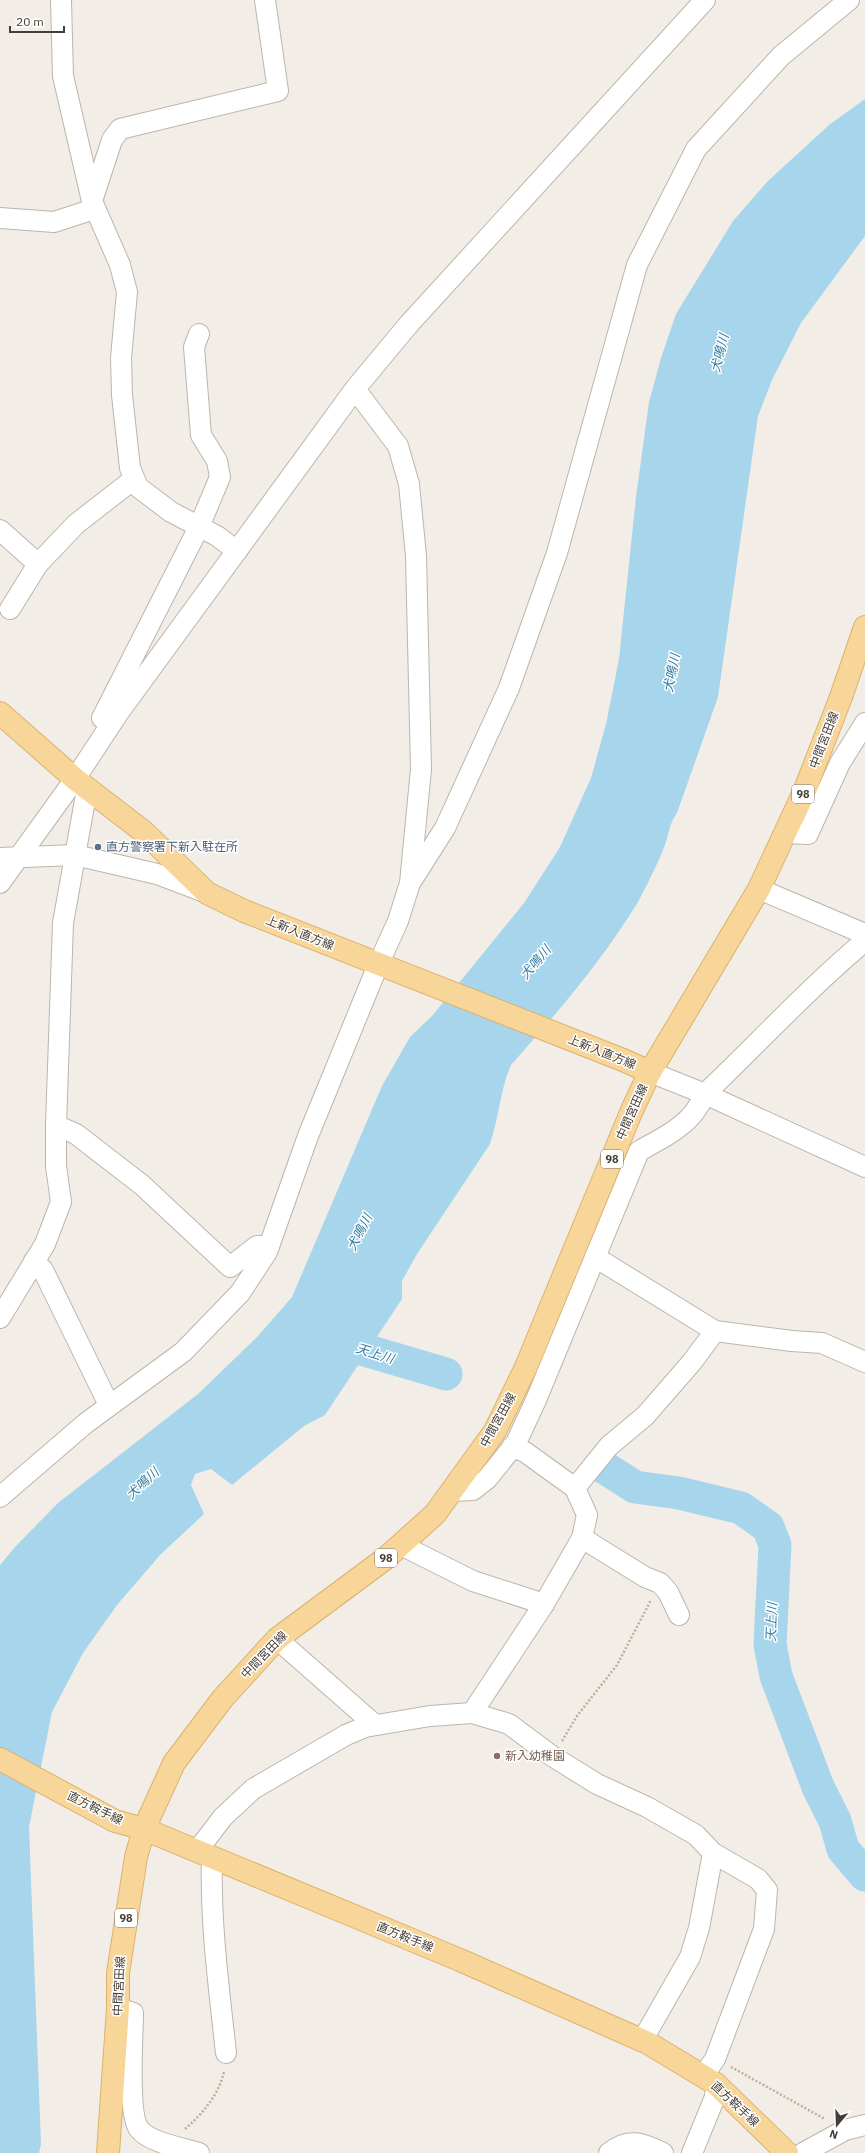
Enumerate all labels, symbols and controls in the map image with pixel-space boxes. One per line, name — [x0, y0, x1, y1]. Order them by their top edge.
scale bar — [10, 8, 64, 34]
text: 20 m — [16, 14, 44, 29]
water label: 犬鳴川 — [707, 330, 733, 374]
water label: 犬鳴川 — [659, 650, 684, 694]
street label: 中間宮田線 — [806, 709, 841, 771]
road number: 98 — [792, 785, 814, 803]
place label: 直方警察署下新入駐在所 — [106, 839, 238, 854]
marker: 直方警察署下新入駐在所 — [93, 842, 103, 852]
street label: 上新入直方線 — [264, 912, 336, 953]
water label: 犬鳴川 — [516, 941, 556, 983]
street label: 上新入直方線 — [566, 1031, 638, 1072]
street label: 中間宮田線 — [612, 1081, 651, 1142]
road number: 98 — [601, 1150, 623, 1168]
water label: 犬鳴川 — [343, 1209, 377, 1253]
water label: 天上川 — [354, 1340, 398, 1368]
street label: 中間宮田線 — [476, 1390, 519, 1450]
water label: 犬鳴川 — [122, 1462, 164, 1503]
road number: 98 — [375, 1549, 397, 1567]
water label: 天上川 — [762, 1600, 781, 1642]
street label: 中間宮田線 — [237, 1628, 290, 1681]
place label: 新入幼稚園 — [505, 1748, 565, 1763]
marker: 新入幼稚園 — [492, 1751, 502, 1761]
street label: 直方鞍手線 — [65, 1788, 125, 1827]
road number: 98 — [115, 1909, 137, 1927]
street label: 直方鞍手線 — [375, 1918, 436, 1955]
street label: 中間宮田線 — [109, 1956, 128, 2016]
street label: 直方鞍手線 — [708, 2078, 762, 2130]
north arrow — [817, 2105, 857, 2145]
text: N — [828, 2127, 840, 2142]

